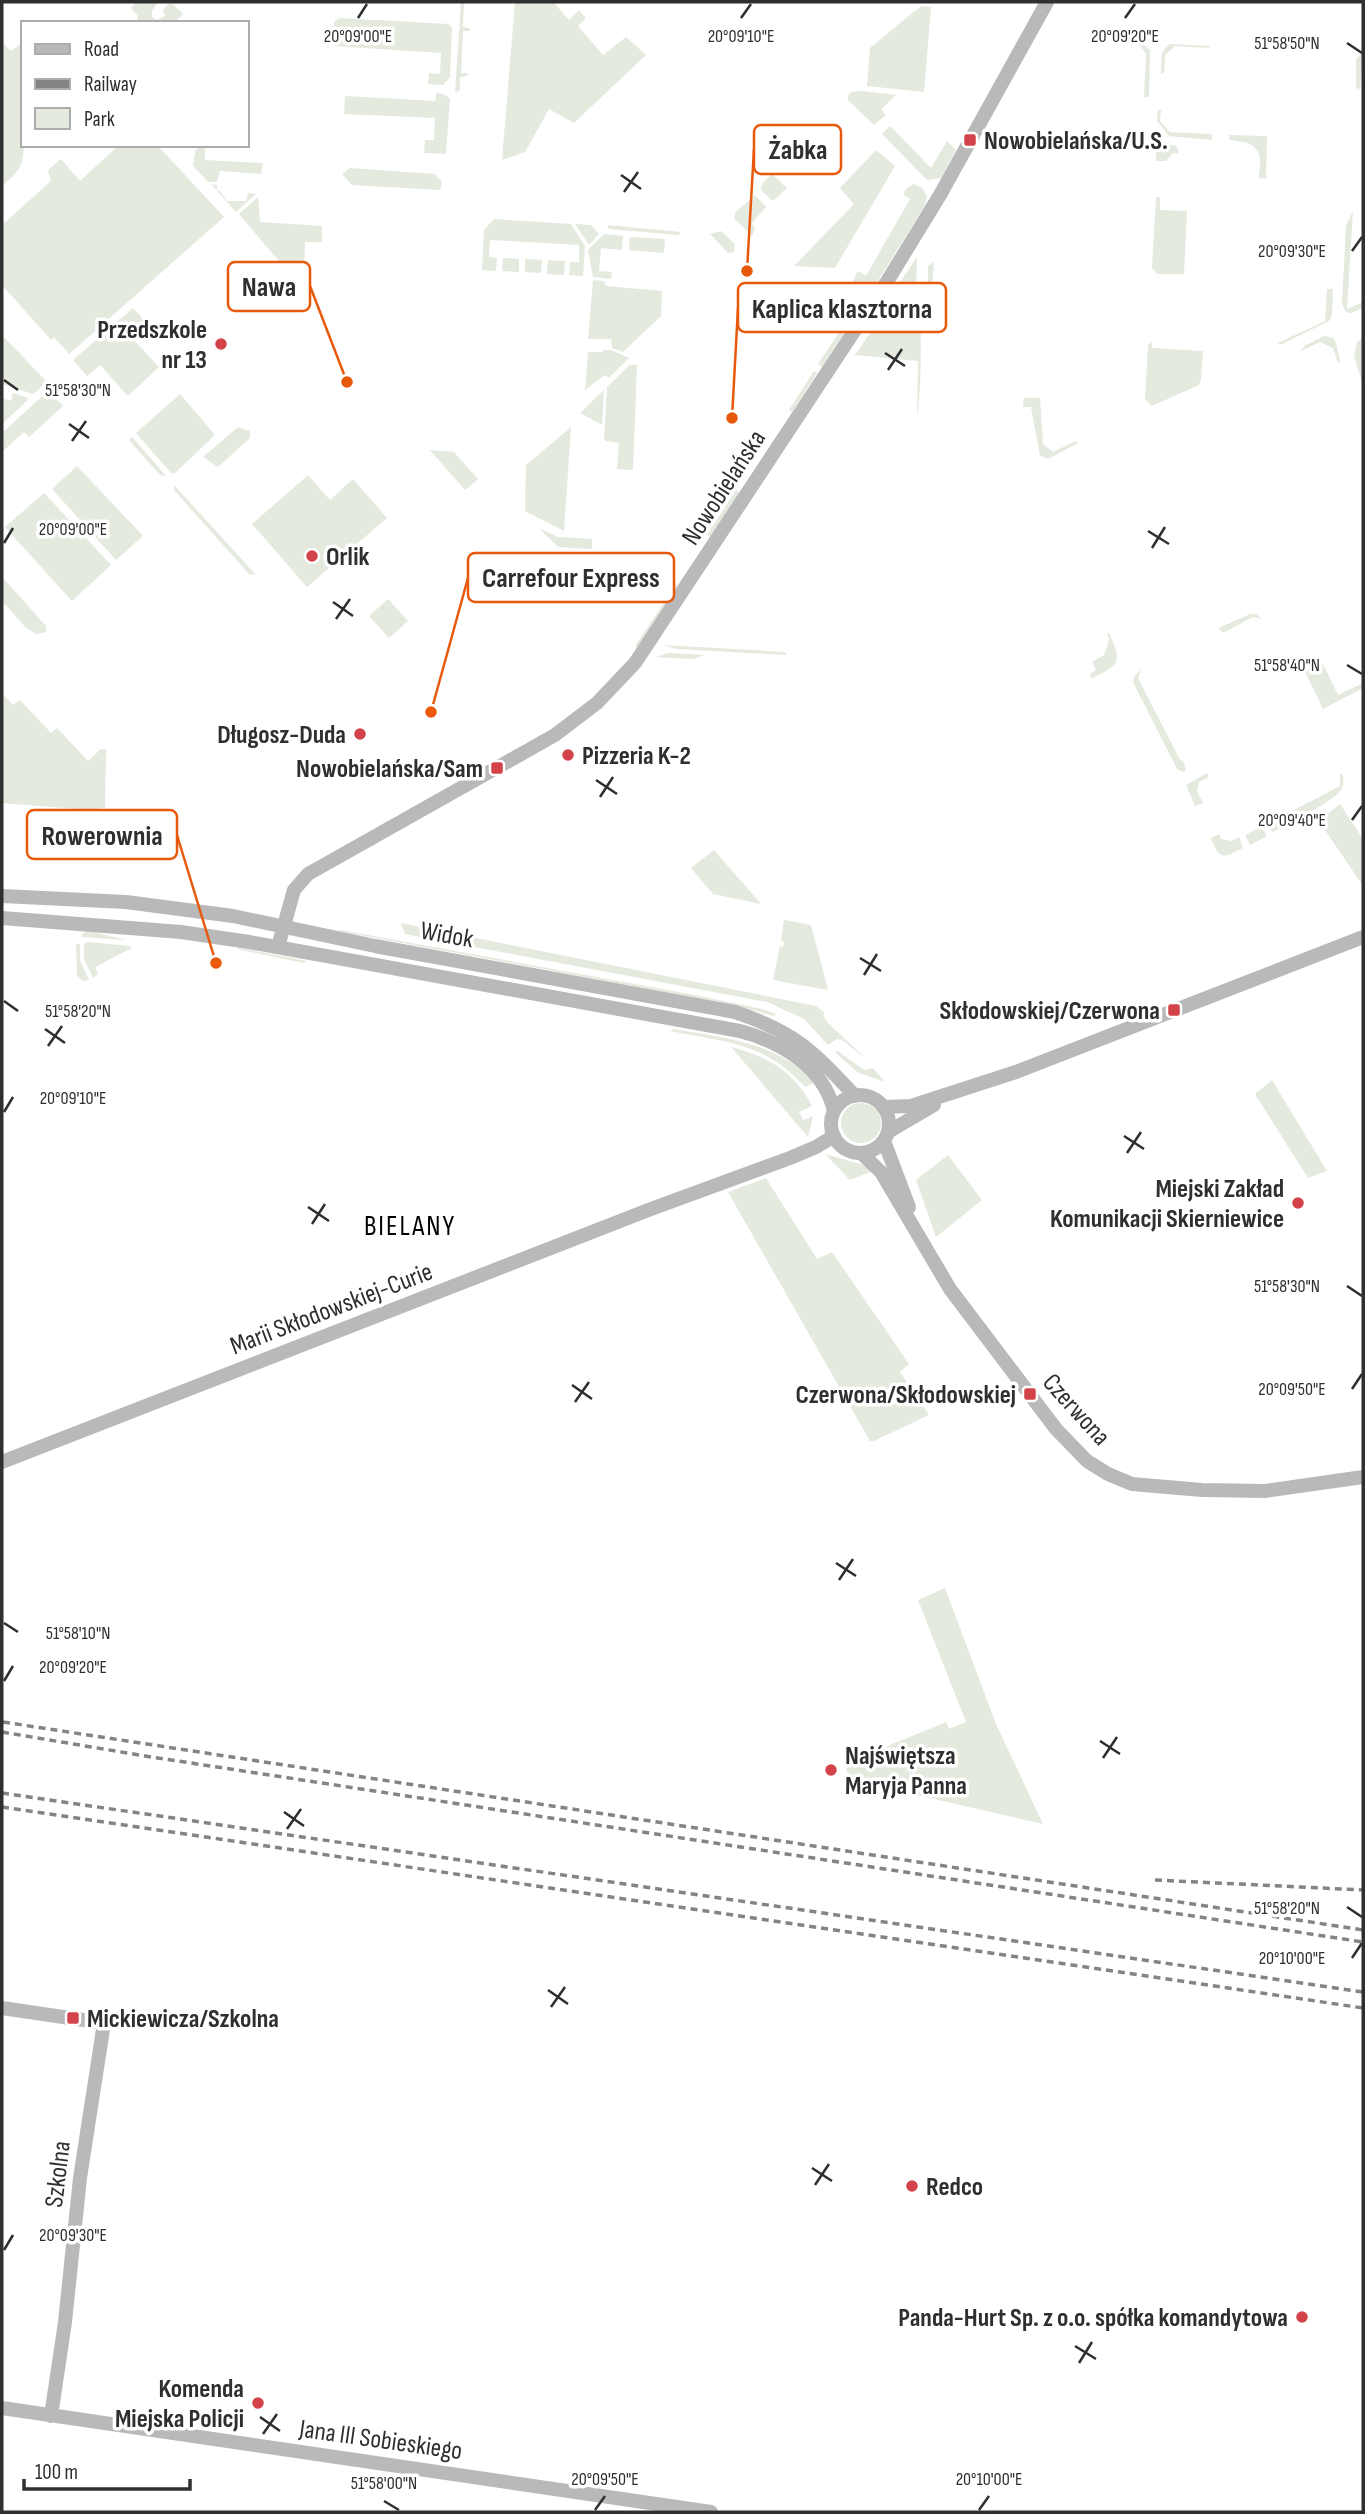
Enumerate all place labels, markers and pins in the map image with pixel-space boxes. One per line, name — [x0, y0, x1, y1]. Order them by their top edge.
callout: Żabka — [754, 125, 841, 174]
place label: Nowobielańska/U.S. — [984, 126, 1168, 157]
marker: Nowobielańska/U.S. — [962, 132, 978, 148]
callout: Nawa — [228, 262, 310, 311]
callout: Kaplica klasztorna — [738, 283, 946, 332]
place label: Przedszkole nr 13 — [97, 315, 207, 376]
marker: Przedszkole nr 13 — [213, 336, 229, 352]
place label: Orlik — [326, 542, 369, 573]
marker: Orlik — [304, 548, 320, 564]
callout: Carrefour Express — [468, 553, 674, 602]
place label: Długosz-Duda — [217, 720, 346, 751]
marker: Długosz-Duda — [352, 726, 368, 742]
place label: Pizzeria K-2 — [582, 741, 691, 772]
marker: Pizzeria K-2 — [560, 747, 576, 763]
place label: Nowobielańska/Sam — [296, 754, 483, 785]
marker: Nowobielańska/Sam — [489, 760, 505, 776]
callout: Rowerownia — [27, 810, 177, 859]
place label: Skłodowskiej/Czerwona — [940, 996, 1160, 1027]
marker: Skłodowskiej/Czerwona — [1166, 1002, 1182, 1018]
place label: Miejski Zakład Komunikacji Skierniewice — [1050, 1174, 1284, 1235]
marker: Miejski Zakład Komunikacji Skierniewice — [1290, 1195, 1306, 1211]
place label: Czerwona/Skłodowskiej — [796, 1380, 1016, 1411]
marker: Czerwona/Skłodowskiej — [1022, 1386, 1038, 1402]
place label: Najświętsza Maryja Panna — [845, 1741, 967, 1802]
marker: Najświętsza Maryja Panna — [823, 1762, 839, 1778]
place label: Mickiewicza/Szkolna — [87, 2004, 279, 2035]
marker: Mickiewicza/Szkolna — [65, 2010, 81, 2026]
place label: Redco — [926, 2172, 983, 2203]
marker: Redco — [904, 2178, 920, 2194]
place label: Panda-Hurt Sp. z o.o. spółka komandytowa — [898, 2303, 1288, 2334]
marker: Panda-Hurt Sp. z o.o. spółka komandytowa — [1294, 2309, 1310, 2325]
place label: Komenda Miejska Policji — [115, 2374, 244, 2435]
marker: Komenda Miejska Policji — [250, 2395, 266, 2411]

